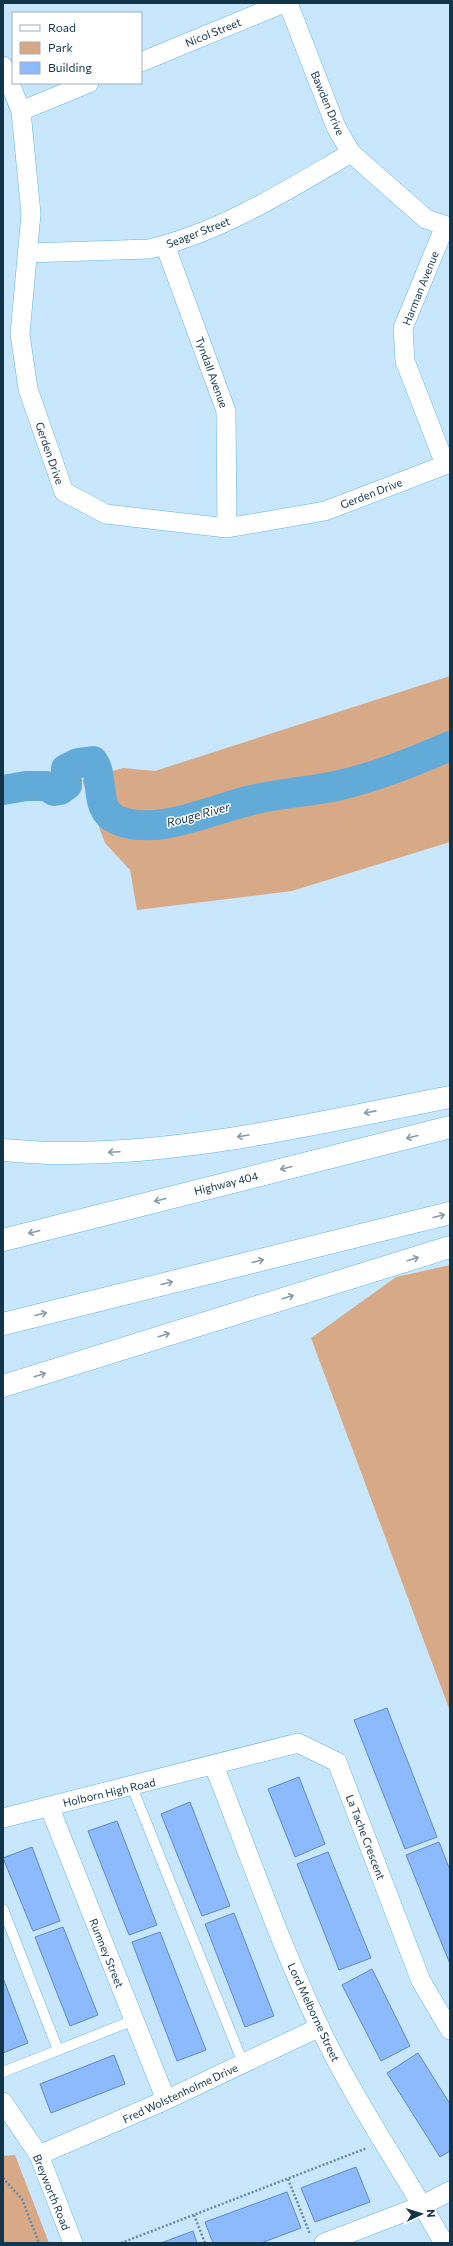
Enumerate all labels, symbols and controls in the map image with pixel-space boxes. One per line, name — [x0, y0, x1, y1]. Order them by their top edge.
legend — [12, 12, 142, 84]
street label: Nicol Street — [183, 15, 243, 49]
text: Road — [48, 20, 76, 34]
text: Park — [48, 40, 74, 54]
text: Building — [48, 60, 92, 74]
street label: Bawden Drive — [309, 69, 347, 137]
street label: Seager Street — [164, 214, 232, 250]
street label: Harman Avenue — [399, 249, 441, 327]
street label: Tyndall Avenue — [193, 335, 231, 410]
street label: Gerden Drive — [33, 420, 67, 486]
street label: Gerden Drive — [338, 475, 404, 511]
water label: Rouge River — [165, 799, 232, 829]
one-way arrow — [364, 1109, 377, 1117]
one-way arrow — [237, 1132, 250, 1140]
one-way arrow — [406, 1133, 419, 1141]
one-way arrow — [108, 1148, 121, 1155]
one-way arrow — [280, 1165, 293, 1172]
street label: Highway 404 — [193, 1169, 260, 1197]
one-way arrow — [154, 1197, 167, 1205]
one-way arrow — [432, 1211, 445, 1219]
one-way arrow — [28, 1229, 41, 1236]
one-way arrow — [406, 1255, 419, 1262]
one-way arrow — [252, 1256, 265, 1264]
one-way arrow — [160, 1279, 173, 1286]
one-way arrow — [282, 1293, 295, 1300]
one-way arrow — [34, 1310, 47, 1318]
one-way arrow — [157, 1331, 170, 1338]
one-way arrow — [34, 1370, 46, 1378]
street label: Holborn High Road — [61, 1775, 157, 1809]
street label: La Tache Crescent — [344, 1793, 388, 1882]
street label: Rumney Street — [87, 1916, 127, 1990]
street label: Lord Melborne Street — [285, 1961, 343, 2064]
street label: Fred Wolstenholme Drive — [120, 2060, 240, 2125]
street label: Breyworth Road — [31, 2152, 73, 2232]
north arrow — [401, 2194, 441, 2234]
text: N — [425, 2209, 438, 2218]

